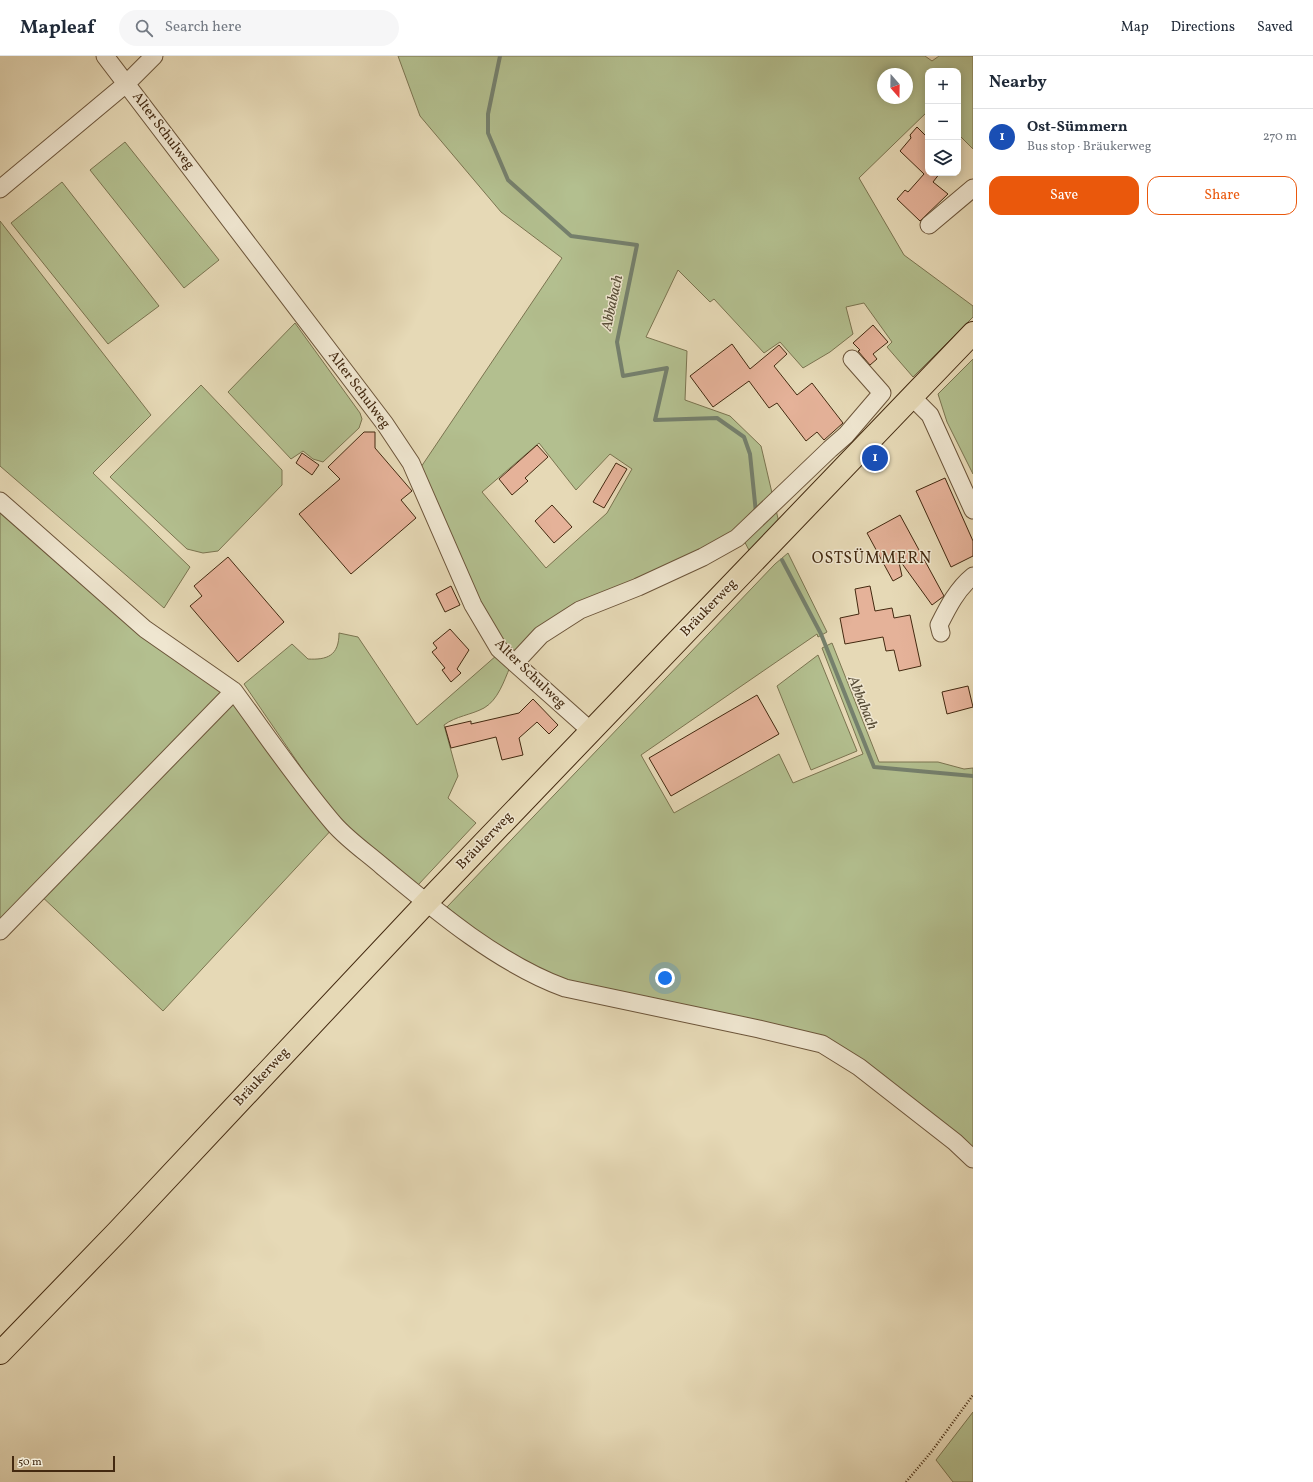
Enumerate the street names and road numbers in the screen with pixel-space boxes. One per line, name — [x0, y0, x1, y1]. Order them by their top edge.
street label: Alter Schulweg — [128, 88, 198, 174]
street label: Alter Schulweg — [324, 347, 394, 433]
street label: Bräukerweg — [677, 575, 741, 641]
street label: Alter Schulweg — [490, 635, 570, 713]
street label: Bräukerweg — [453, 808, 517, 874]
street label: Bräukerweg — [230, 1044, 294, 1110]

